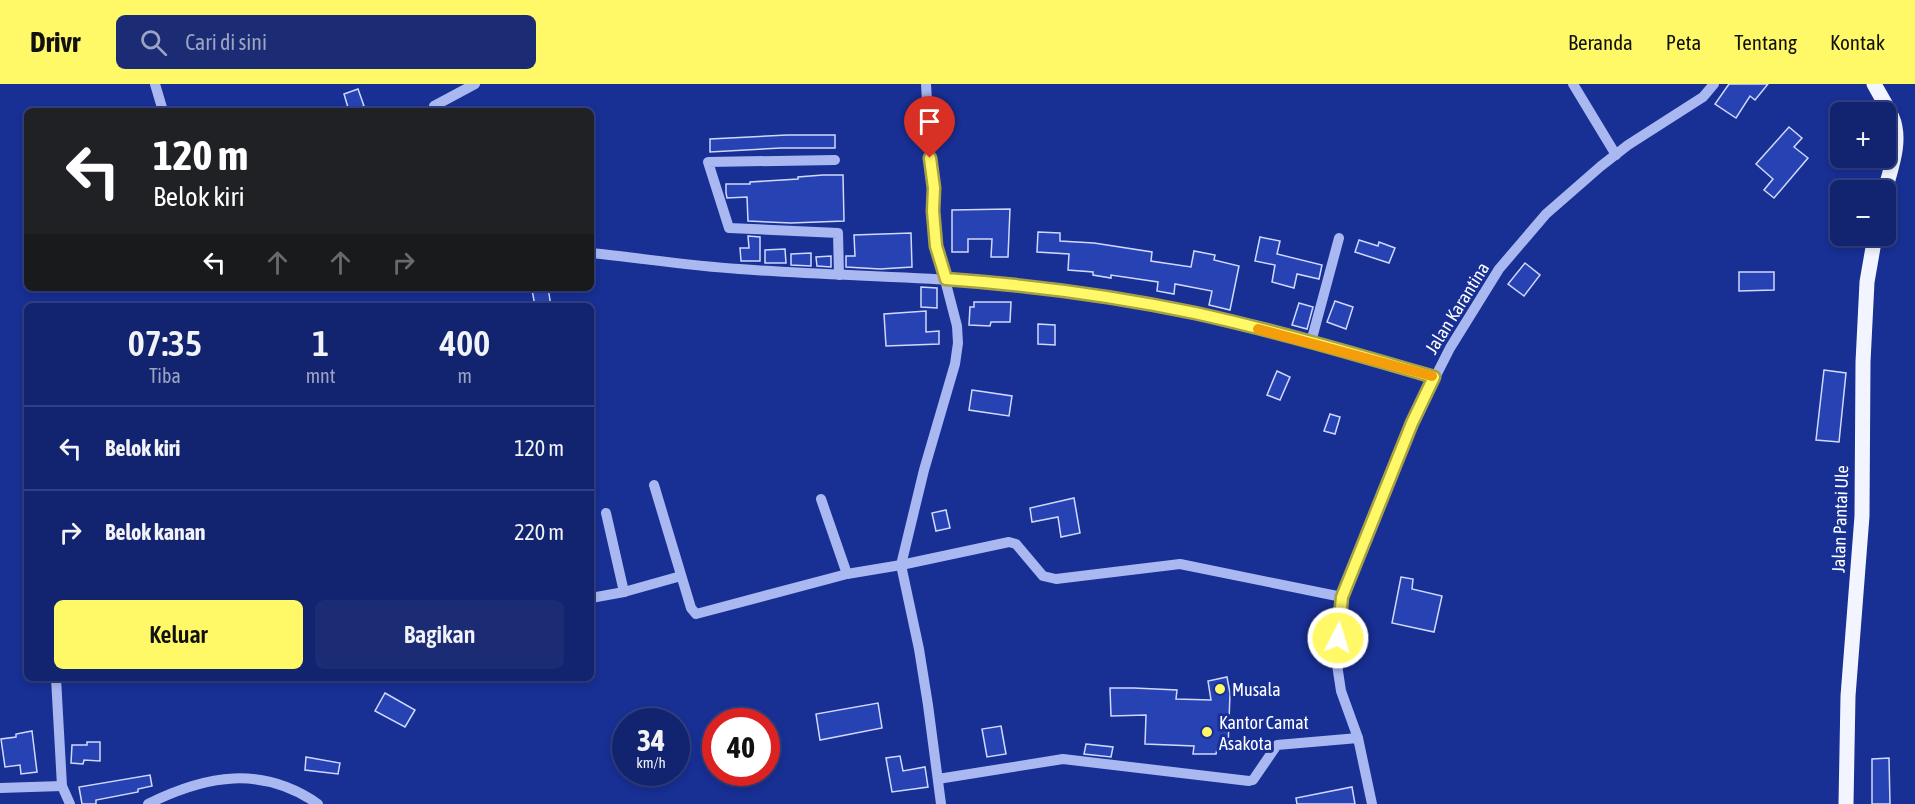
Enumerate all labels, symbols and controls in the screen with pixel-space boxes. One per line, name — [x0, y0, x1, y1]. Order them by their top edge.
search box — [116, 15, 536, 69]
text: Drivr — [30, 26, 80, 58]
icon: search — [137, 26, 170, 59]
text: Cari di sini — [185, 29, 267, 55]
text: Beranda — [1568, 30, 1633, 54]
text: Peta — [1666, 30, 1701, 54]
text: Tentang — [1734, 30, 1797, 54]
text: Kontak — [1830, 30, 1885, 54]
pin — [904, 96, 955, 158]
map controls — [1830, 102, 1896, 246]
button: + — [1830, 102, 1896, 168]
icon: arrive — [913, 105, 946, 138]
text: 120 m — [153, 131, 248, 179]
icon: left — [54, 132, 132, 210]
button: − — [1830, 180, 1896, 246]
text: Belok kiri — [153, 181, 245, 212]
icon: left — [198, 246, 231, 279]
icon: ahead — [261, 246, 294, 279]
icon: ahead — [324, 246, 357, 279]
icon: right — [387, 246, 420, 279]
street label: Jalan Karantina — [1421, 258, 1493, 358]
text: 07:35 — [128, 322, 202, 364]
text: 1 — [312, 322, 329, 364]
text: 400 — [439, 322, 490, 364]
text: Tiba — [149, 364, 181, 387]
text: mnt — [306, 364, 336, 387]
text: m — [458, 364, 472, 387]
icon: left — [54, 432, 87, 465]
text: Belok kiri — [105, 435, 180, 461]
text: 120 m — [514, 435, 564, 461]
street label: Jalan Pantai Ule — [1828, 465, 1852, 573]
icon: right — [54, 516, 87, 549]
text: Belok kanan — [105, 519, 206, 545]
text: 220 m — [514, 519, 564, 545]
button: Keluar — [54, 600, 303, 669]
button: Bagikan — [315, 600, 564, 669]
position arrow — [1306, 606, 1370, 670]
place label: Musala — [1232, 679, 1281, 700]
marker: Musala — [1213, 682, 1227, 696]
speed limit sign: 40 — [702, 708, 780, 786]
place label: Kantor Camat Asakota — [1219, 712, 1309, 754]
text: 34 — [637, 723, 665, 757]
marker: Kantor Camat Asakota — [1200, 725, 1214, 739]
text: km/h — [636, 754, 666, 771]

